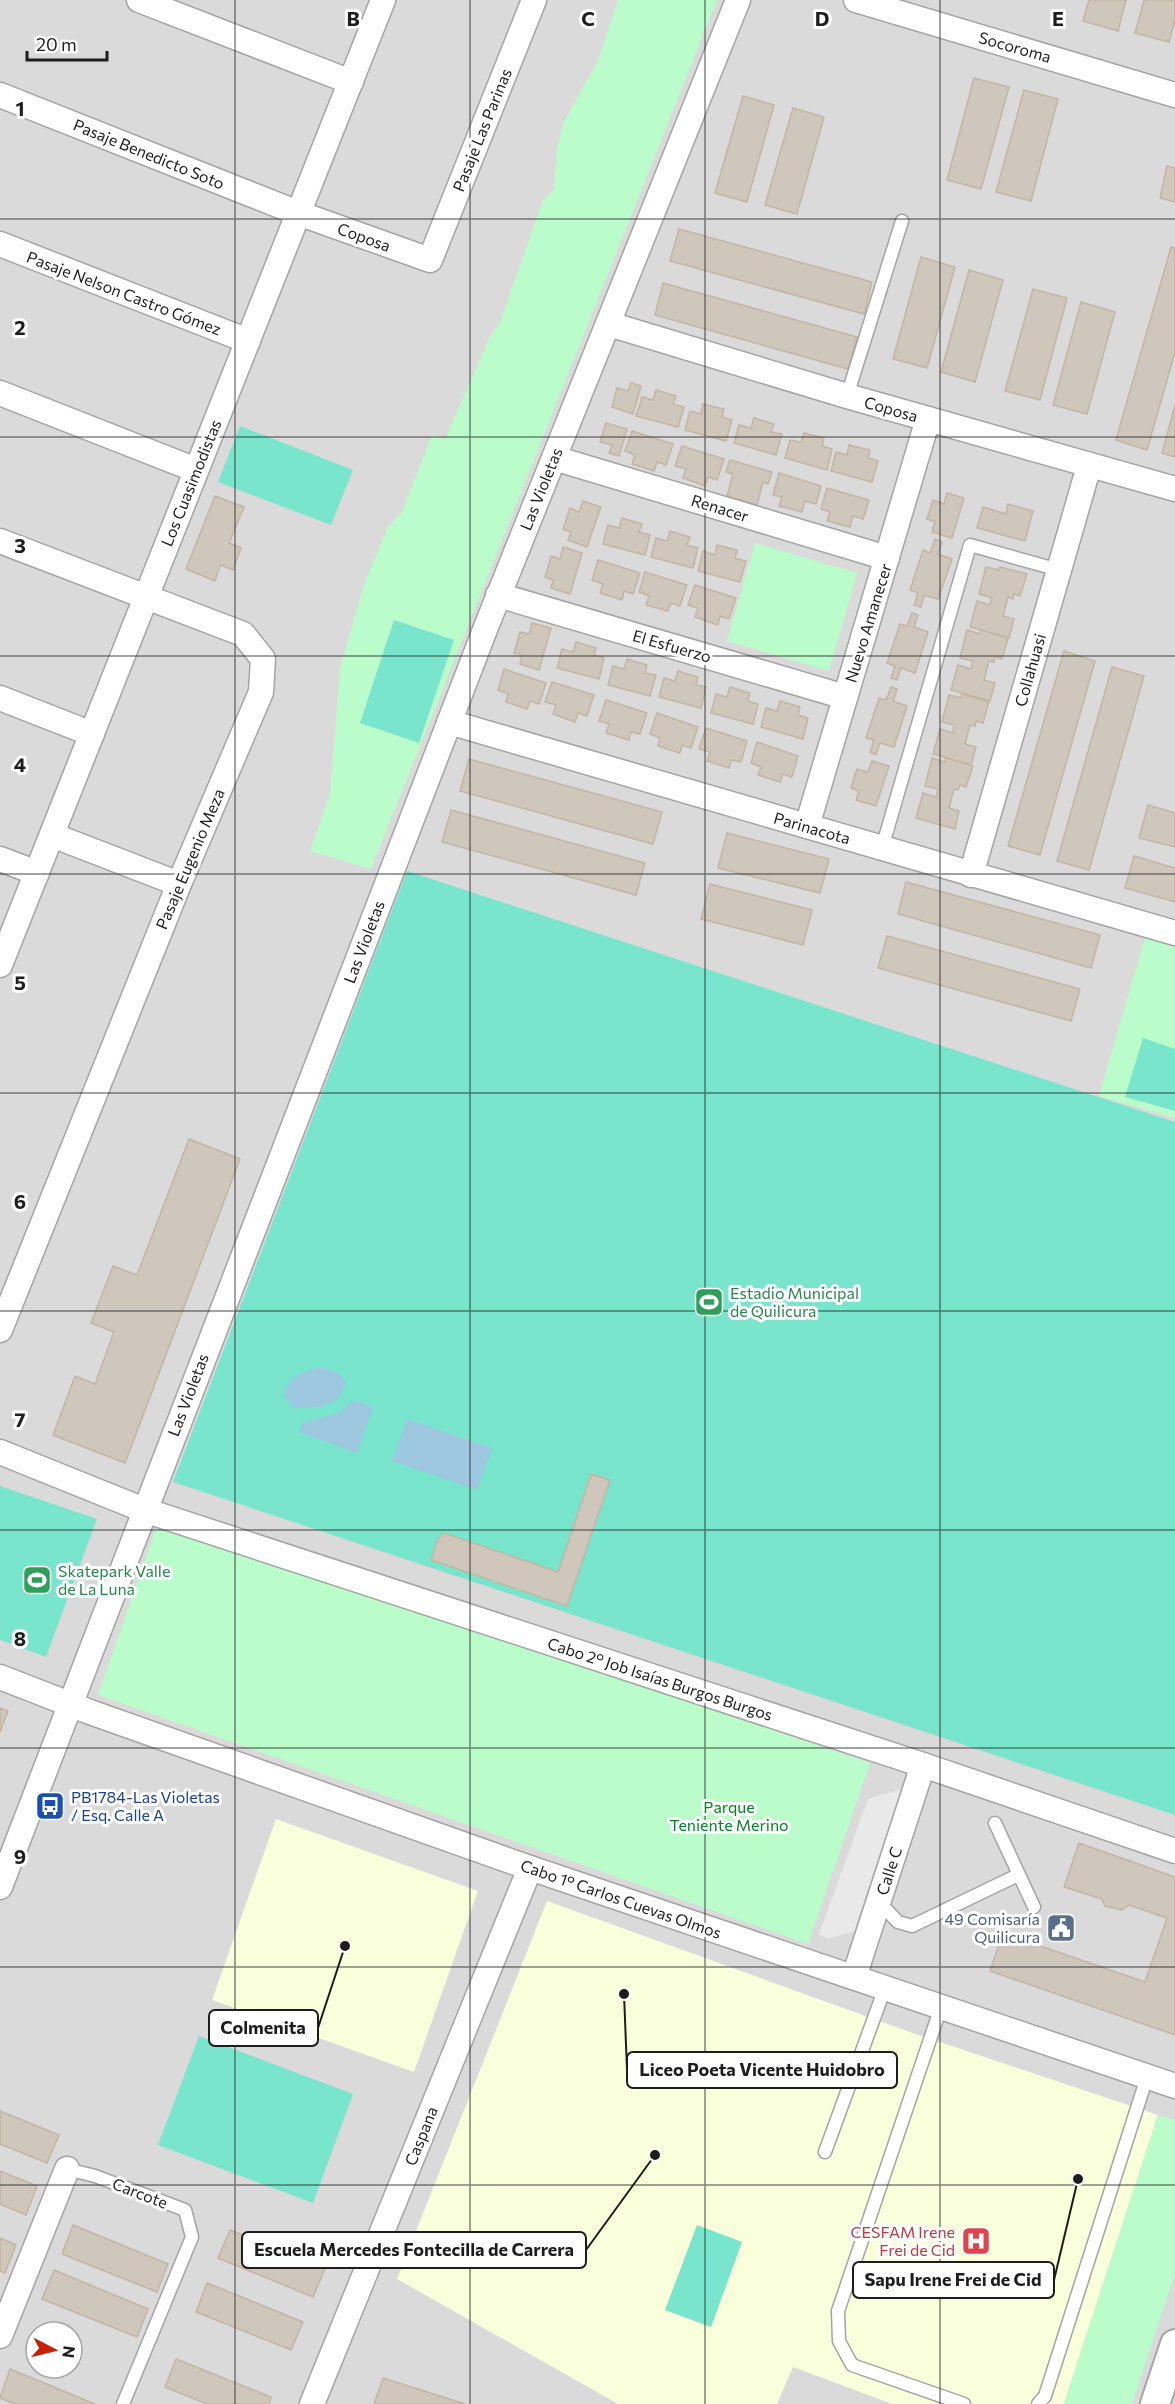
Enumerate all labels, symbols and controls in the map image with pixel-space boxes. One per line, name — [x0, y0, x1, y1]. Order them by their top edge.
text: B — [346, 6, 360, 30]
text: C — [581, 6, 595, 30]
text: D — [815, 6, 829, 30]
text: E — [1052, 6, 1064, 30]
scale bar — [27, 24, 106, 62]
street label: Socoroma — [977, 27, 1054, 66]
text: 20 m — [36, 33, 77, 55]
street label: Pasaje Las Parinas — [448, 65, 515, 194]
text: 1 — [15, 96, 25, 120]
street label: Pasaje Benedicto Soto — [71, 115, 227, 193]
street label: Coposa — [335, 218, 393, 255]
street label: Pasaje Nelson Castro Gómez — [24, 247, 224, 338]
text: 2 — [14, 315, 26, 339]
street label: Coposa — [862, 392, 920, 425]
street label: Los Cuasimodistas — [156, 417, 225, 549]
street label: Las Violetas — [515, 445, 566, 533]
street label: Renacer — [689, 490, 752, 525]
text: 3 — [14, 533, 26, 557]
street label: Nuevo Amanecer — [840, 560, 895, 685]
street label: El Esfuerzo — [631, 625, 714, 666]
street label: Collahuasi — [1010, 631, 1049, 708]
text: 4 — [14, 752, 26, 776]
street label: Pasaje Eugenio Meza — [151, 786, 228, 932]
street label: Parinacota — [772, 808, 853, 848]
street label: Las Violetas — [339, 898, 388, 986]
text: 5 — [14, 970, 26, 994]
text: 6 — [14, 1189, 26, 1213]
place label: Estadio Municipal de Quilicura — [730, 1283, 859, 1320]
sports icon: Estadio Municipal de Quilicura — [693, 1286, 725, 1318]
street label: Las Violetas — [163, 1351, 212, 1439]
text: 7 — [15, 1407, 26, 1431]
place label: Skatepark Valle de La Luna — [58, 1561, 170, 1598]
sports icon: Skatepark Valle de La Luna — [21, 1564, 53, 1596]
text: 8 — [14, 1626, 26, 1650]
street label: Cabo 2° Job Isaías Burgos Burgos — [545, 1633, 775, 1724]
place label: PB1784-Las Violetas / Esq. Calle A — [71, 1787, 220, 1824]
bus stop icon: PB1784-Las Violetas / Esq. Calle A — [34, 1790, 66, 1822]
park label: Parque Teniente Merino — [669, 1797, 789, 1834]
text: 9 — [14, 1844, 26, 1868]
street label: Calle C — [872, 1844, 905, 1898]
street label: Cabo 1° Carlos Cuevas Olmos — [518, 1855, 724, 1942]
place label: 49 Comisaría Quilicura — [945, 1909, 1040, 1946]
public building icon: 49 Comisaría Quilicura — [1045, 1912, 1077, 1944]
callout: Colmenita — [209, 2010, 318, 2046]
text: Colmenita — [220, 2016, 306, 2038]
callout: Liceo Poeta Vicente Huidobro — [627, 2052, 897, 2088]
text: Liceo Poeta Vicente Huidobro — [639, 2058, 885, 2080]
street label: Caspana — [400, 2104, 441, 2168]
street label: Carcote — [110, 2173, 171, 2212]
place label: CESFAM Irene Frei de Cid — [851, 2222, 955, 2259]
hospital icon: CESFAM Irene Frei de Cid — [960, 2225, 992, 2257]
callout: Escuela Mercedes Fontecilla de Carrera — [242, 2232, 586, 2268]
text: Escuela Mercedes Fontecilla de Carrera — [254, 2238, 574, 2260]
callout: Sapu Irene Frei de Cid — [853, 2262, 1054, 2298]
text: Sapu Irene Frei de Cid — [865, 2268, 1041, 2290]
north arrow — [24, 2320, 84, 2380]
text: N — [59, 2345, 80, 2359]

